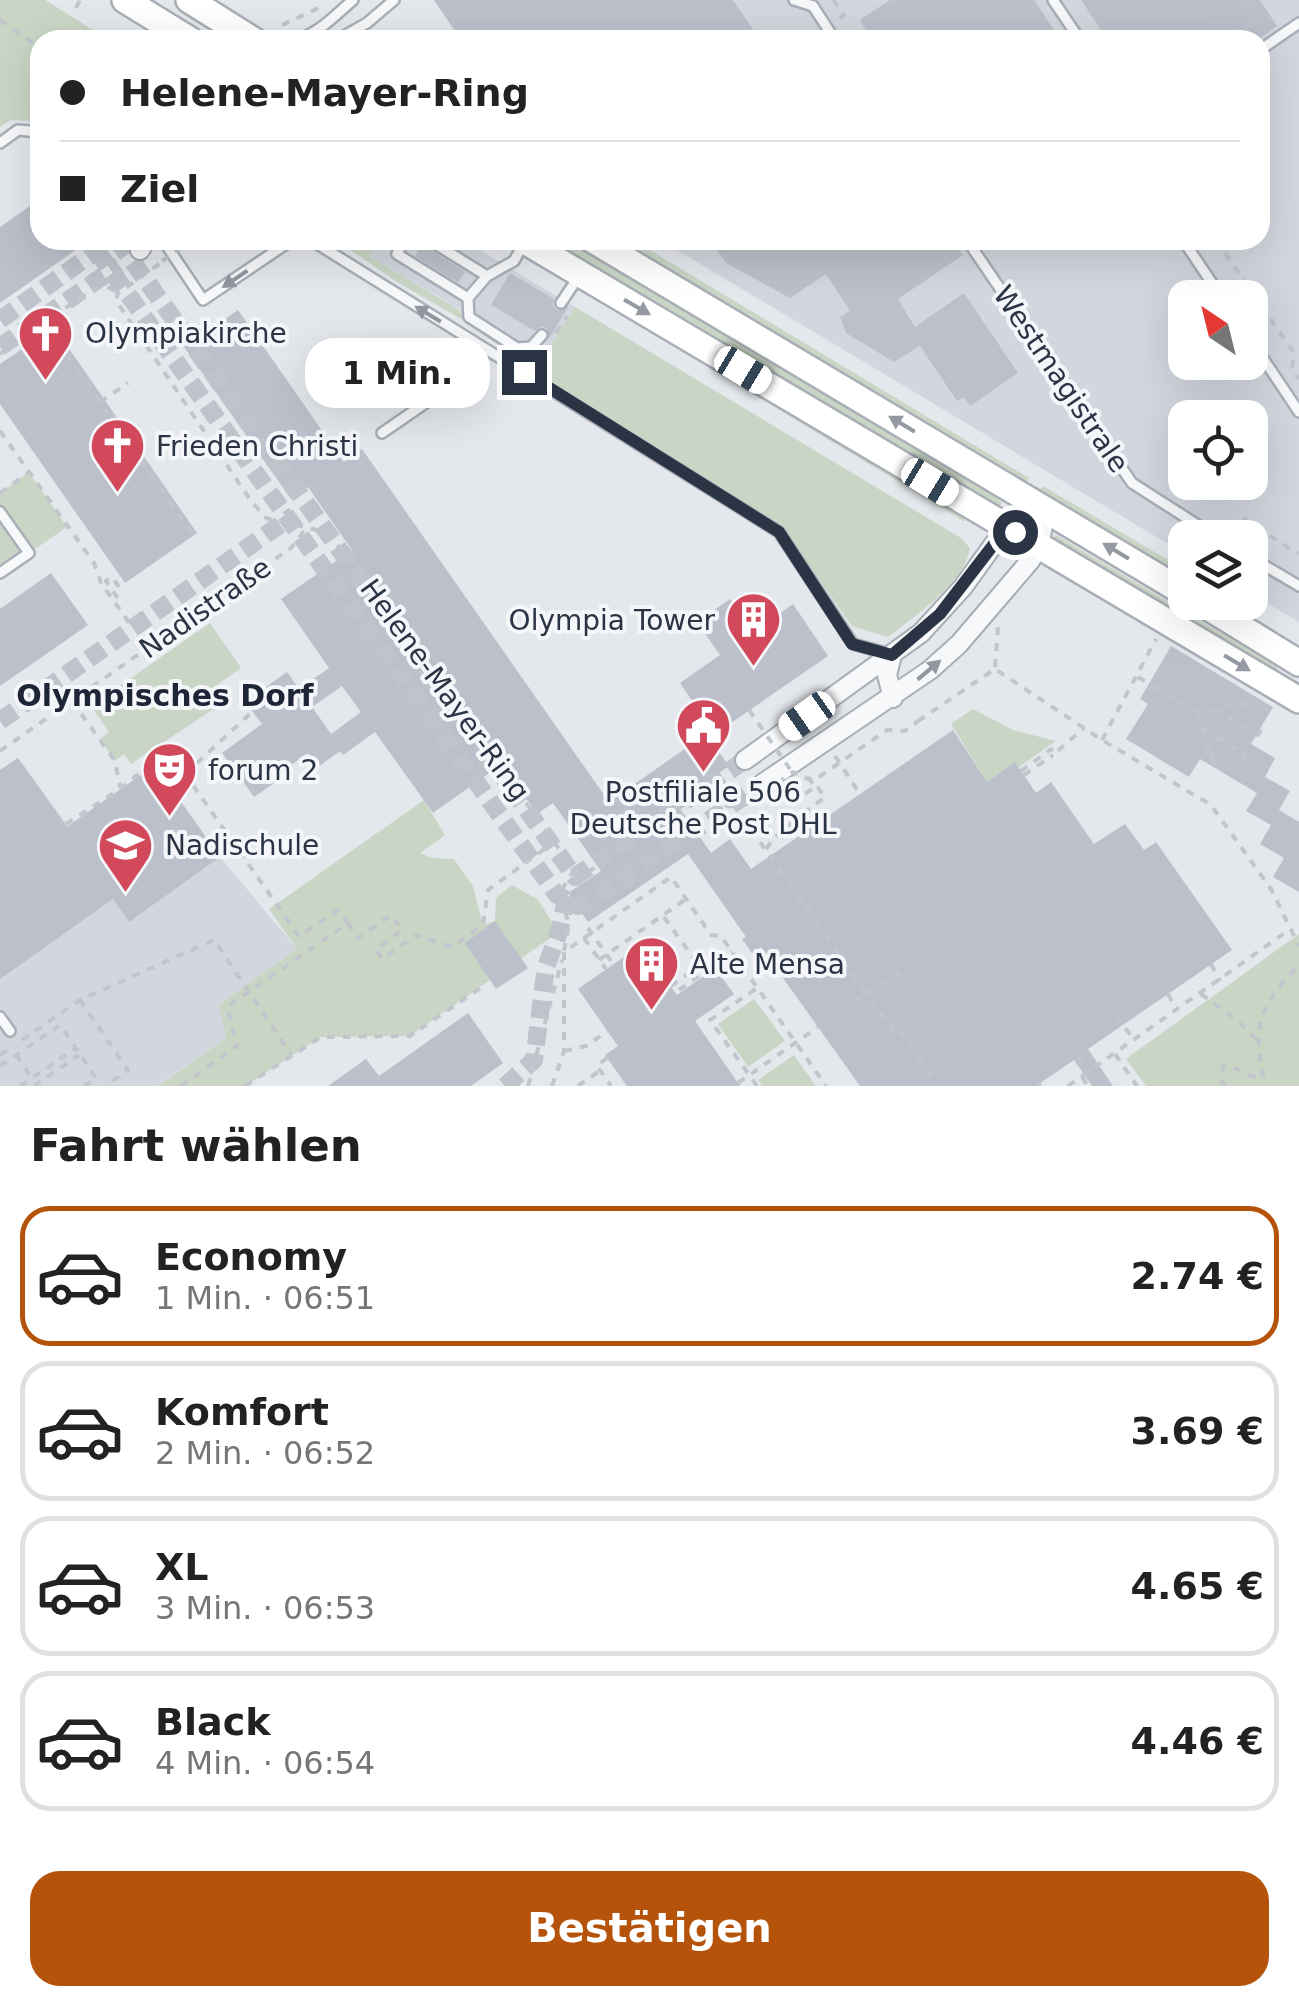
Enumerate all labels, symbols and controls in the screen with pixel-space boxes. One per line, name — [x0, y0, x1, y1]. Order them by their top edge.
text: Helene-Mayer-Ring — [120, 71, 529, 115]
text: Ziel — [120, 167, 199, 211]
one-way arrow — [221, 269, 248, 288]
street label: Westmagistrale — [986, 279, 1136, 479]
north arrow — [1168, 280, 1268, 380]
map controls — [1168, 280, 1268, 620]
one-way arrow — [623, 299, 652, 316]
church icon: Olympiakirche — [16, 303, 76, 382]
one-way arrow — [414, 306, 442, 323]
place label: Olympiakirche — [85, 317, 287, 350]
callout: 1 Min. — [304, 337, 489, 407]
car — [710, 342, 776, 398]
route end — [502, 350, 547, 395]
text: 1 Min. — [342, 354, 453, 392]
button: locate — [1168, 400, 1268, 500]
church icon: Frieden Christi — [87, 416, 147, 495]
one-way arrow — [888, 416, 916, 433]
place label: Frieden Christi — [156, 430, 358, 463]
car — [897, 454, 963, 510]
route start — [993, 510, 1038, 555]
button: layers — [1168, 520, 1268, 620]
one-way arrow — [1102, 542, 1129, 561]
street label: Nadistraße — [133, 551, 277, 665]
street label: Helene-Mayer-Ring — [353, 573, 537, 807]
building icon: Olympia Tower — [724, 590, 784, 669]
place label: Olympia Tower — [509, 604, 715, 637]
one-way arrow — [1223, 654, 1251, 671]
one-way arrow — [917, 659, 942, 681]
district label: Olympisches Dorf — [16, 678, 315, 713]
car — [774, 687, 840, 745]
public building icon: Postfiliale 506 Deutsche Post DHL — [673, 696, 733, 775]
theatre icon: forum 2 — [139, 740, 199, 819]
place label: forum 2 — [208, 754, 318, 787]
place label: Postfiliale 506 Deutsche Post DHL — [569, 776, 837, 841]
school or university icon: Nadischule — [96, 815, 156, 894]
place label: Nadischule — [165, 829, 319, 862]
building icon: Alte Mensa — [621, 934, 681, 1013]
place label: Alte Mensa — [690, 948, 845, 981]
text: Fahrt wählen — [30, 1119, 362, 1172]
icon: car — [35, 1231, 125, 1321]
text: Economy — [155, 1235, 347, 1279]
text: 2.74 € — [1131, 1254, 1264, 1298]
text: 1 Min. · 06:51 — [155, 1279, 375, 1317]
icon: car — [35, 1386, 125, 1476]
text: Komfort — [155, 1390, 329, 1434]
text: 3.69 € — [1131, 1409, 1264, 1453]
text: 2 Min. · 06:52 — [155, 1434, 375, 1472]
icon: car — [35, 1541, 125, 1631]
text: XL — [155, 1545, 209, 1589]
text: 4.65 € — [1131, 1564, 1264, 1608]
text: 3 Min. · 06:53 — [155, 1589, 375, 1627]
icon: car — [35, 1696, 125, 1786]
text: Black — [155, 1700, 270, 1744]
text: 4.46 € — [1131, 1719, 1264, 1763]
text: 4 Min. · 06:54 — [155, 1744, 375, 1782]
button: Bestätigen — [30, 1871, 1269, 1986]

